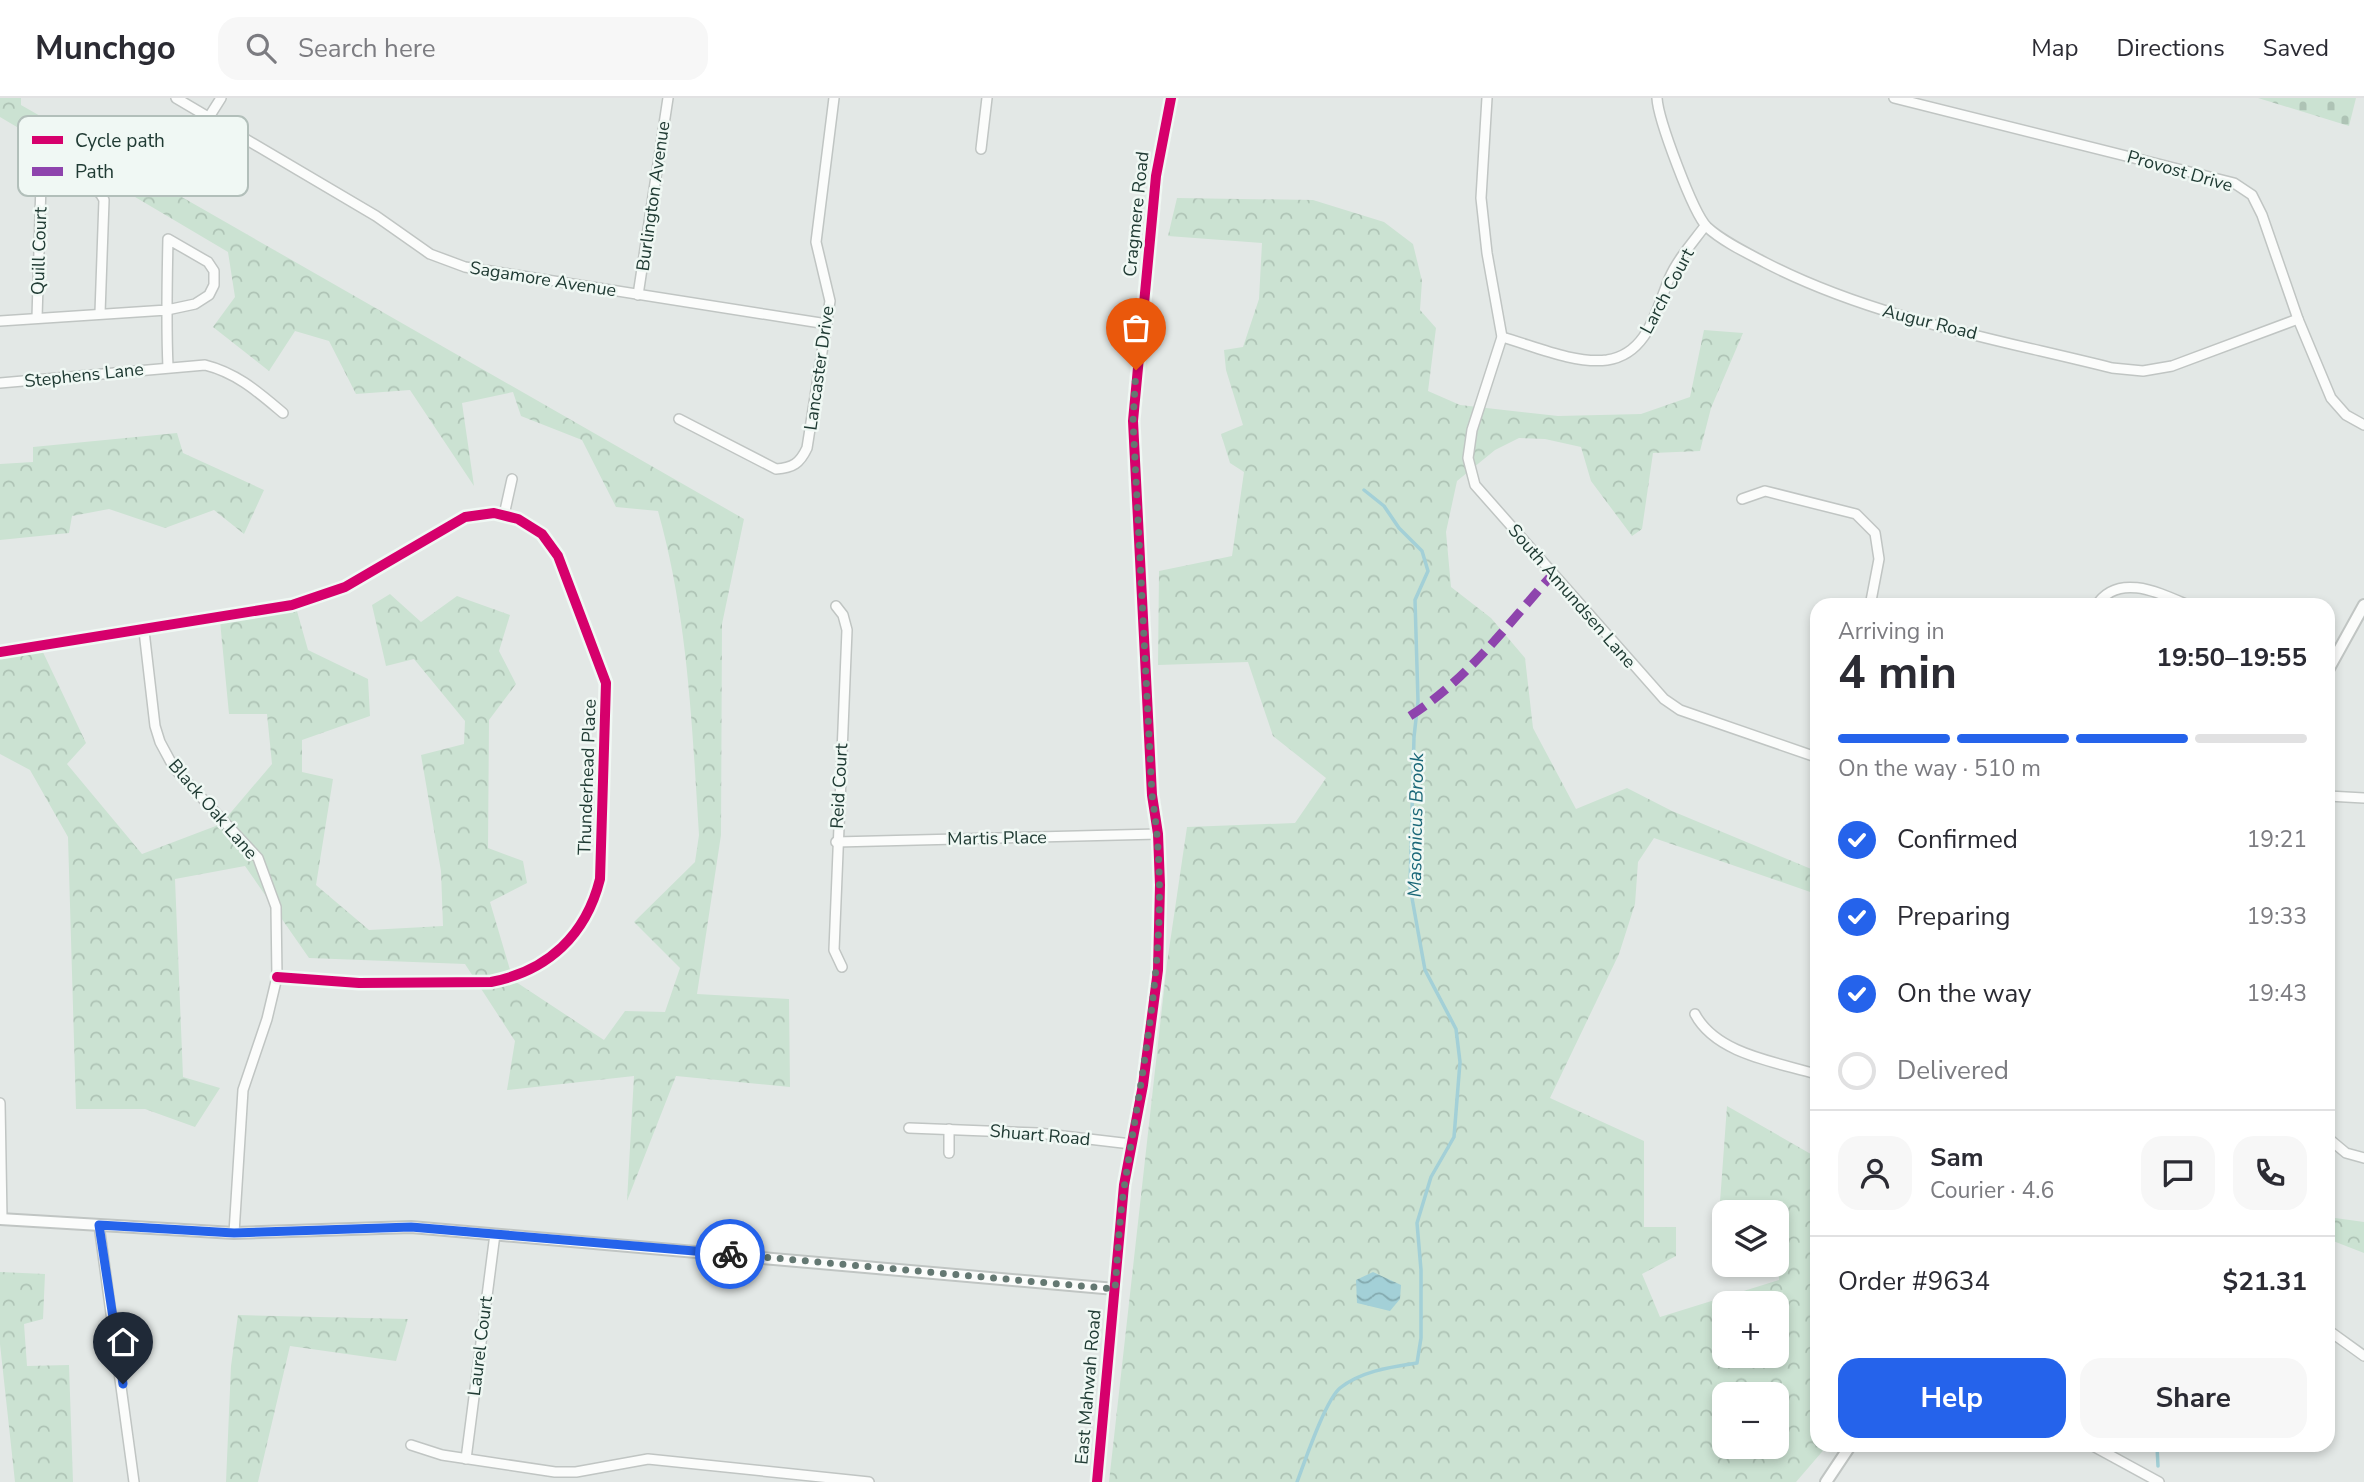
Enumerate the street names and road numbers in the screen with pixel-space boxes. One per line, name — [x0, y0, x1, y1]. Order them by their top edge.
street label: Burlington Avenue — [631, 119, 675, 273]
street label: Provost Drive — [2124, 144, 2236, 198]
street label: Cragmere Road — [1117, 150, 1155, 278]
street label: Quill Court — [25, 206, 53, 295]
street label: Larch Court — [1634, 243, 1700, 338]
street label: Sagamore Avenue — [468, 256, 618, 302]
street label: Augur Road — [1880, 299, 1980, 345]
street label: Lancaster Drive — [798, 304, 840, 432]
street label: Stephens Lane — [23, 357, 145, 393]
street label: South Amundsen Lane — [1503, 519, 1641, 673]
street label: Thunderhead Place — [572, 698, 602, 856]
street label: Reid Court — [825, 742, 853, 829]
street label: Black Oak Lane — [163, 754, 263, 864]
street label: Martis Place — [947, 825, 1047, 851]
street label: Shuart Road — [989, 1119, 1091, 1151]
street label: Laurel Court — [462, 1294, 498, 1397]
street label: East Mahwah Road — [1069, 1308, 1107, 1466]

